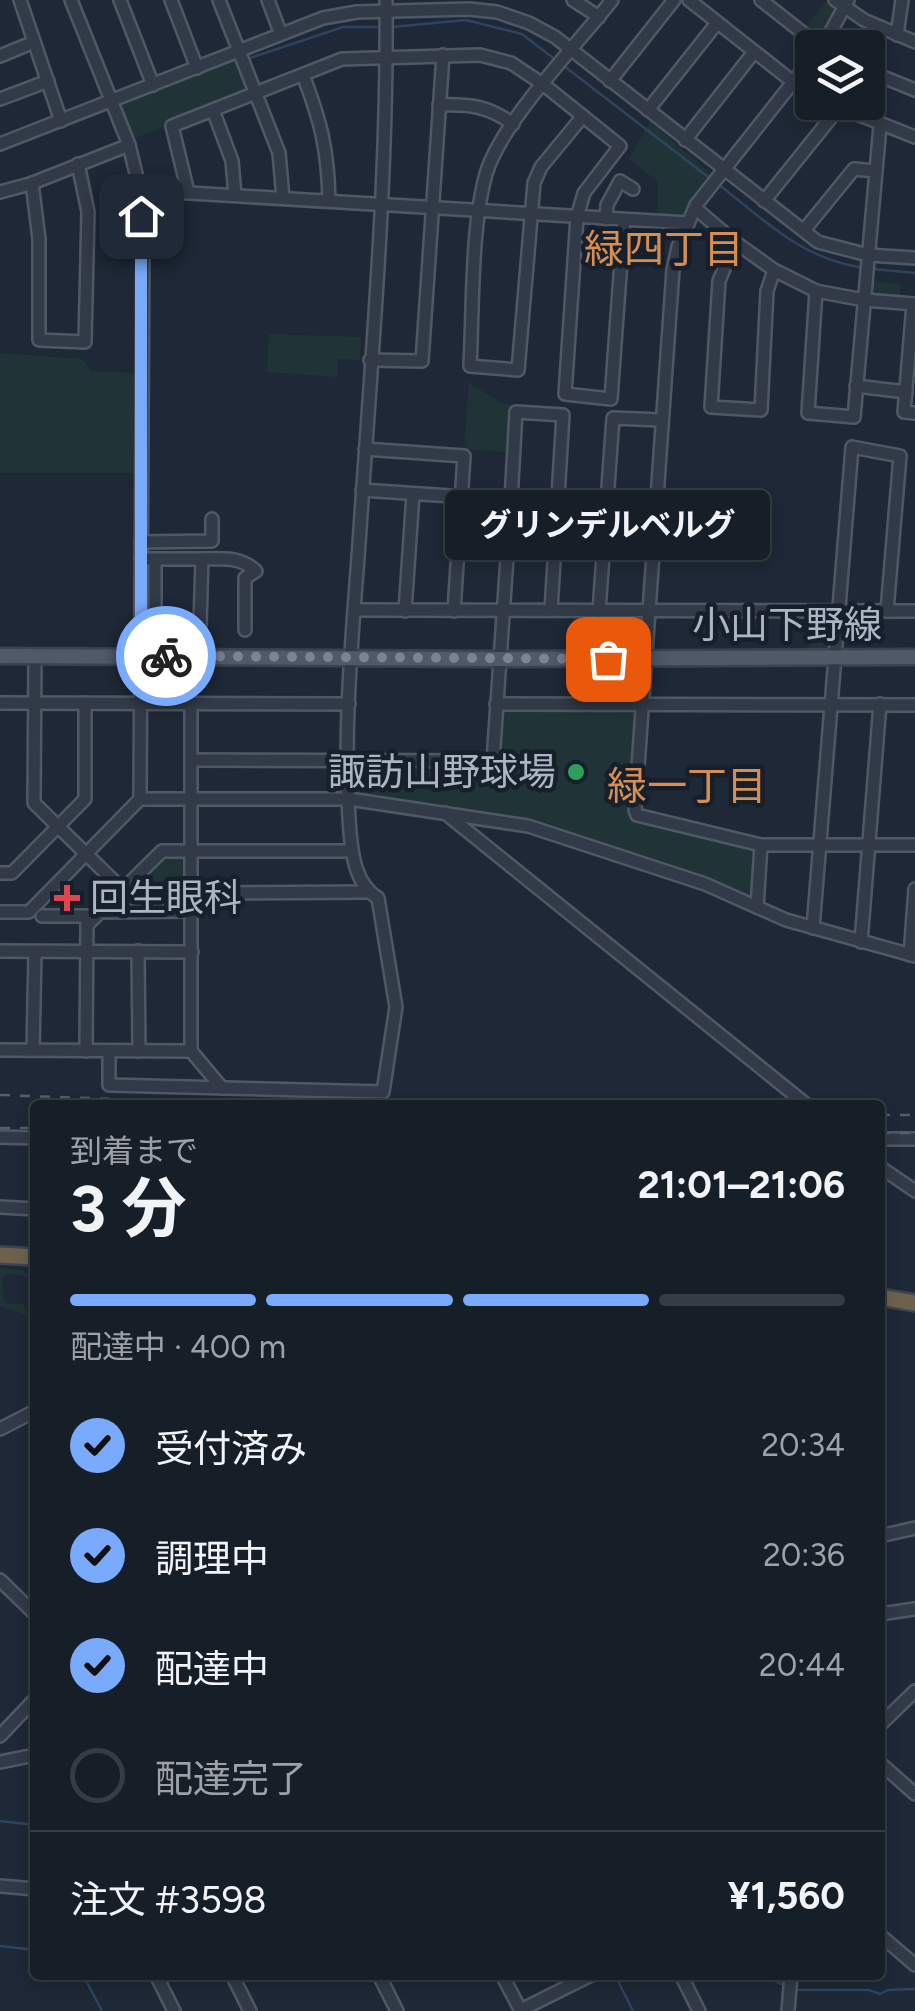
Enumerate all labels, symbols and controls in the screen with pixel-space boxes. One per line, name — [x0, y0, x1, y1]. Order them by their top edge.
map controls — [795, 30, 885, 120]
button: layers — [795, 30, 885, 120]
pin — [99, 174, 184, 259]
icon: home — [114, 189, 169, 244]
district label: 緑四丁目 — [584, 225, 744, 273]
callout: グリンデルベルグ — [446, 489, 770, 559]
text: グリンデルベルグ — [479, 506, 736, 544]
street label: 小山下野線 — [692, 602, 882, 648]
courier — [116, 606, 216, 706]
pin — [566, 617, 651, 702]
icon: bike — [139, 629, 194, 684]
icon: bag — [581, 632, 636, 687]
place label: 諏訪山野球場 — [328, 749, 556, 795]
marker: 諏訪山野球場 — [565, 761, 587, 783]
district label: 緑一丁目 — [607, 762, 767, 810]
place label: 回生眼科 — [90, 875, 242, 921]
marker: 回生眼科 — [54, 885, 80, 911]
text: 到着まで — [70, 1132, 198, 1170]
text: 21:01–21:06 — [638, 1162, 845, 1208]
text: 3 分 — [70, 1169, 187, 1247]
text: 配達中 · 400 m — [70, 1328, 286, 1366]
icon: check — [70, 1418, 125, 1473]
text: 受付済み — [155, 1426, 307, 1472]
text: 20:34 — [761, 1426, 845, 1464]
icon: check — [70, 1528, 125, 1583]
text: 調理中 — [155, 1536, 269, 1582]
text: 20:36 — [763, 1536, 845, 1574]
icon: check — [70, 1638, 125, 1693]
text: 配達中 — [155, 1646, 269, 1692]
text: 20:44 — [759, 1646, 845, 1684]
text: 配達完了 — [155, 1756, 307, 1802]
text: ¥1,560 — [728, 1873, 845, 1919]
text: 注文 #3598 — [70, 1877, 267, 1923]

